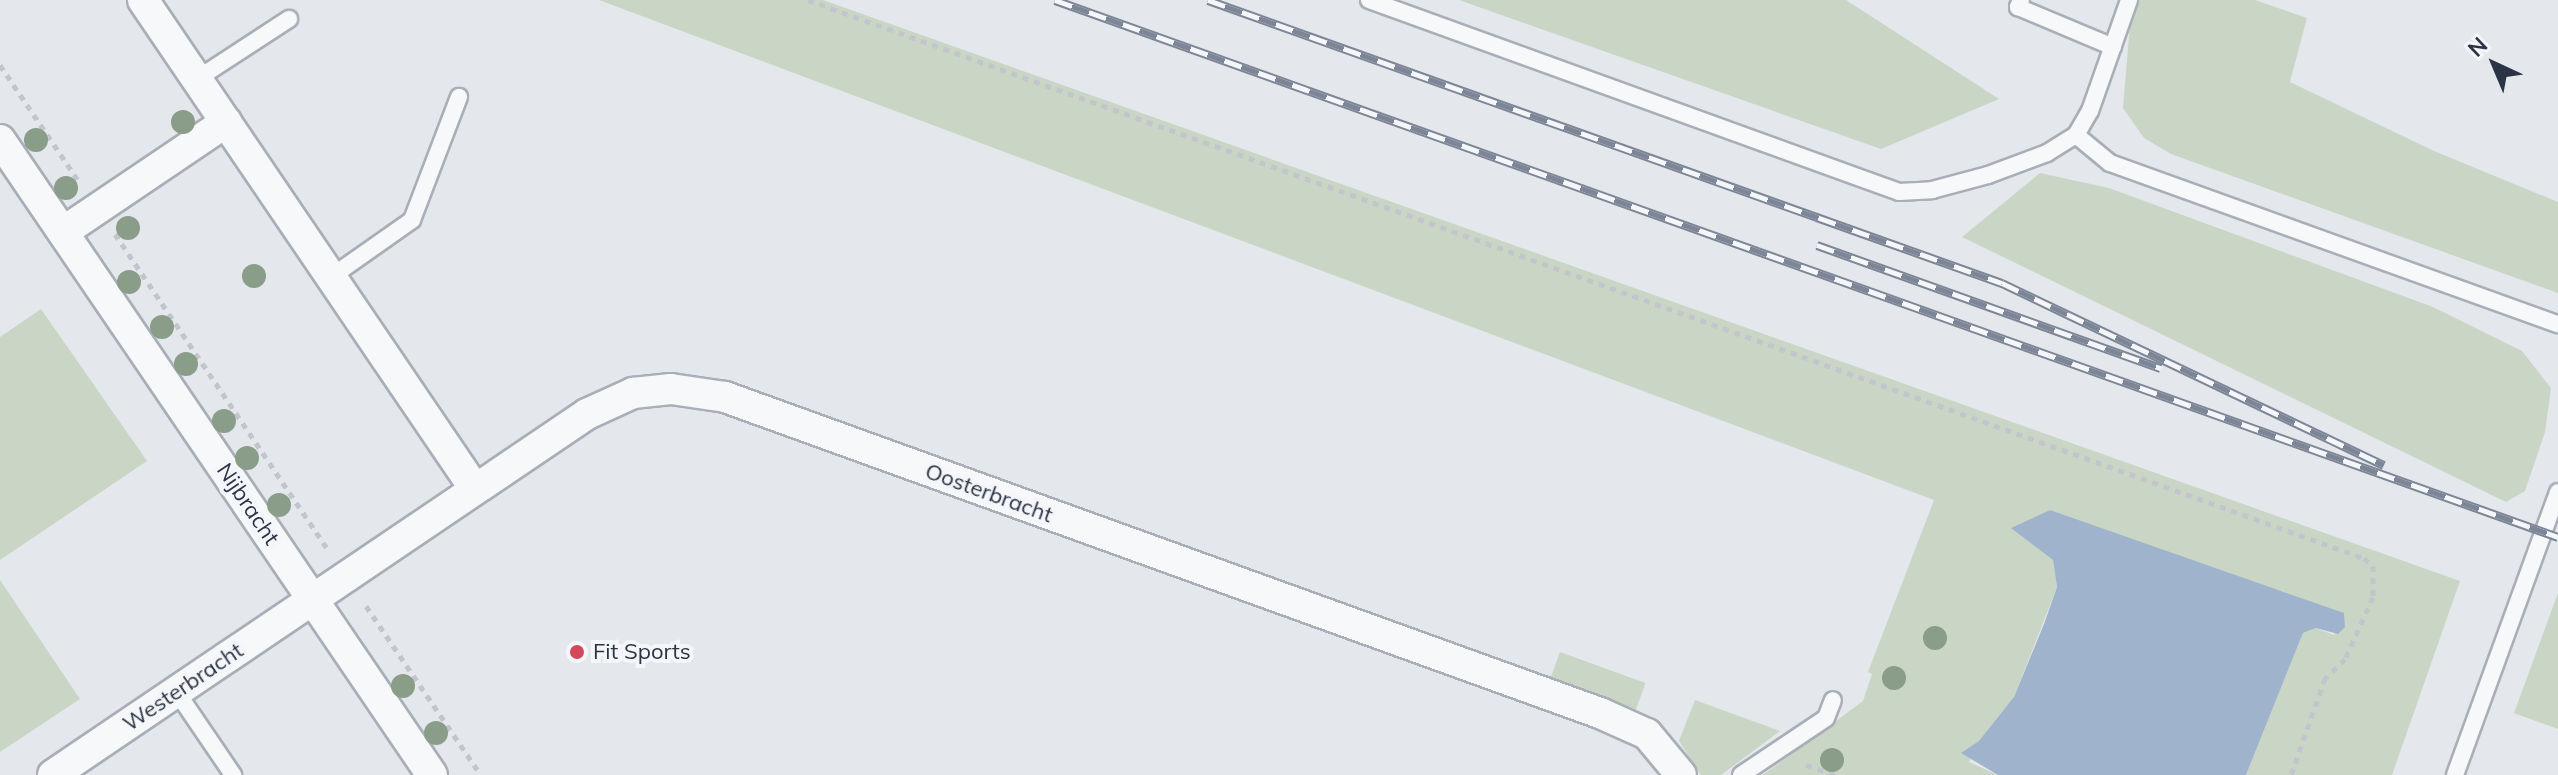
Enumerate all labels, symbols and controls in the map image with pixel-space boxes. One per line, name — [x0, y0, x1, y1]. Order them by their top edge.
north arrow — [2454, 24, 2534, 104]
text: N — [2462, 31, 2493, 63]
street label: Nijbracht — [211, 458, 285, 550]
street label: Oosterbracht — [922, 458, 1056, 528]
street label: Westerbracht — [118, 637, 248, 737]
place label: Fit Sports — [593, 639, 691, 665]
marker: Fit Sports — [568, 643, 586, 661]

